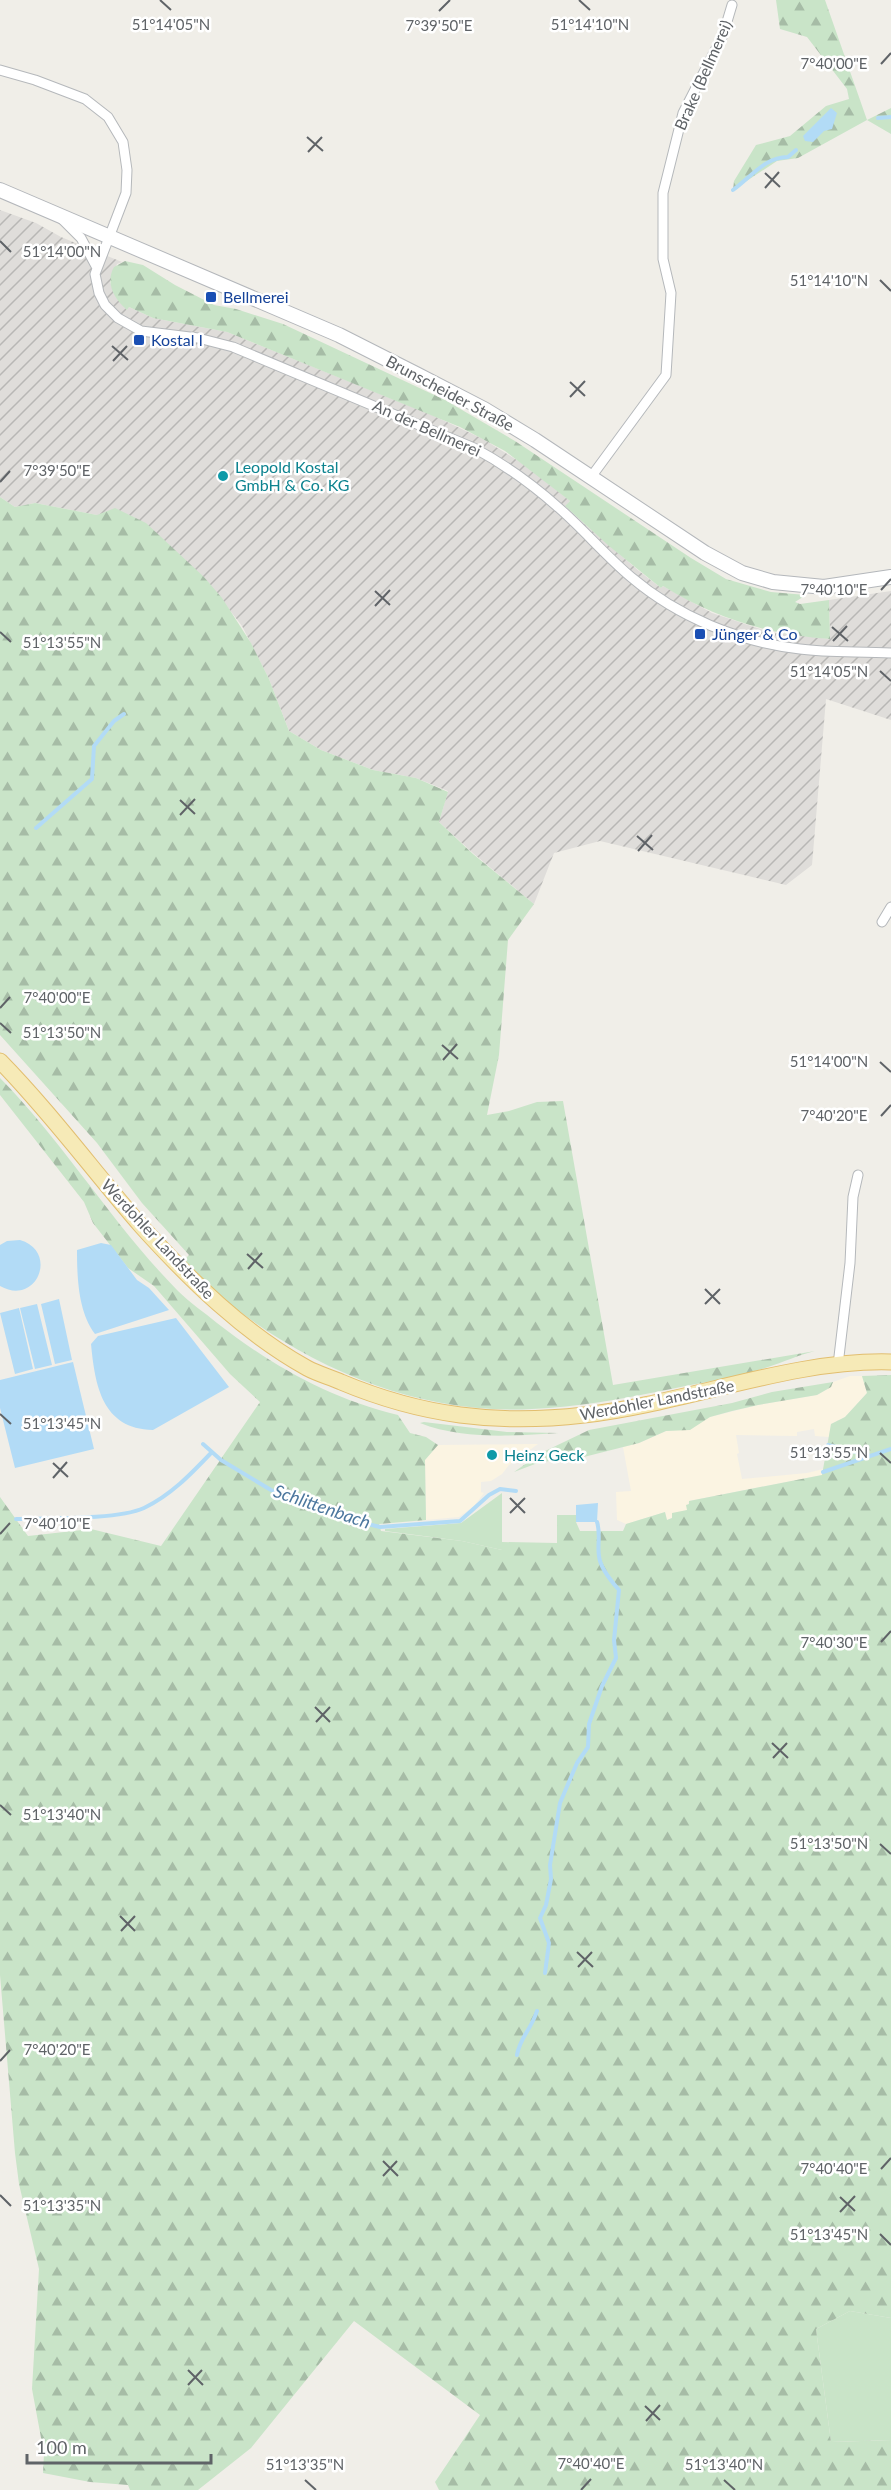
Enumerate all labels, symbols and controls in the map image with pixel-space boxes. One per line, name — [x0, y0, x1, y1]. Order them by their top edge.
text: 51°14'05"N — [132, 15, 210, 33]
text: 51°14'10"N — [551, 15, 629, 33]
text: 7°39'50"E — [406, 16, 473, 34]
street label: Brake (Bellmerei) — [670, 17, 735, 133]
text: 7°40'00"E — [801, 54, 868, 72]
text: 51°14'00"N — [23, 242, 101, 260]
text: 51°14'10"N — [790, 271, 868, 289]
place label: Bellmerei — [223, 287, 289, 306]
marker: Bellmerei — [204, 290, 218, 304]
place label: Kostal I — [151, 330, 203, 349]
marker: Kostal I — [132, 333, 146, 347]
street label: Brunscheider Straße — [383, 351, 517, 434]
street label: An der Bellmerei — [370, 395, 484, 460]
place label: Leopold Kostal GmbH & Co. KG — [235, 457, 349, 494]
text: 7°39'50"E — [24, 461, 91, 479]
marker: Leopold Kostal GmbH & Co. KG — [216, 469, 230, 483]
text: 7°40'10"E — [801, 580, 868, 598]
place label: Jünger & Co — [712, 624, 798, 643]
marker: Jünger & Co — [693, 627, 707, 641]
text: 51°13'55"N — [23, 633, 101, 651]
text: 51°14'05"N — [790, 662, 868, 680]
text: 7°40'00"E — [24, 988, 91, 1006]
text: 51°13'50"N — [23, 1023, 101, 1041]
text: 51°14'00"N — [790, 1052, 868, 1070]
text: 7°40'20"E — [801, 1106, 868, 1124]
street label: Werdohler Landstraße — [98, 1175, 219, 1302]
street label: Werdohler Landstraße — [578, 1375, 736, 1424]
text: 51°13'45"N — [23, 1414, 101, 1432]
text: 51°13'55"N — [790, 1443, 868, 1461]
place label: Heinz Geck — [504, 1445, 585, 1464]
marker: Heinz Geck — [485, 1448, 499, 1462]
water label: Schlittenbach — [271, 1479, 374, 1533]
text: 7°40'10"E — [24, 1514, 91, 1532]
text: 7°40'30"E — [801, 1633, 868, 1651]
text: 51°13'40"N — [23, 1805, 101, 1823]
text: 51°13'50"N — [790, 1834, 868, 1852]
text: 7°40'20"E — [24, 2040, 91, 2058]
text: 7°40'40"E — [801, 2159, 868, 2177]
text: 51°13'35"N — [23, 2196, 101, 2214]
text: 51°13'45"N — [790, 2225, 868, 2243]
scale bar — [27, 2427, 212, 2465]
text: 100 m — [36, 2436, 87, 2458]
text: 7°40'40"E — [558, 2454, 625, 2472]
text: 51°13'35"N — [266, 2455, 344, 2473]
text: 51°13'40"N — [685, 2455, 763, 2473]

